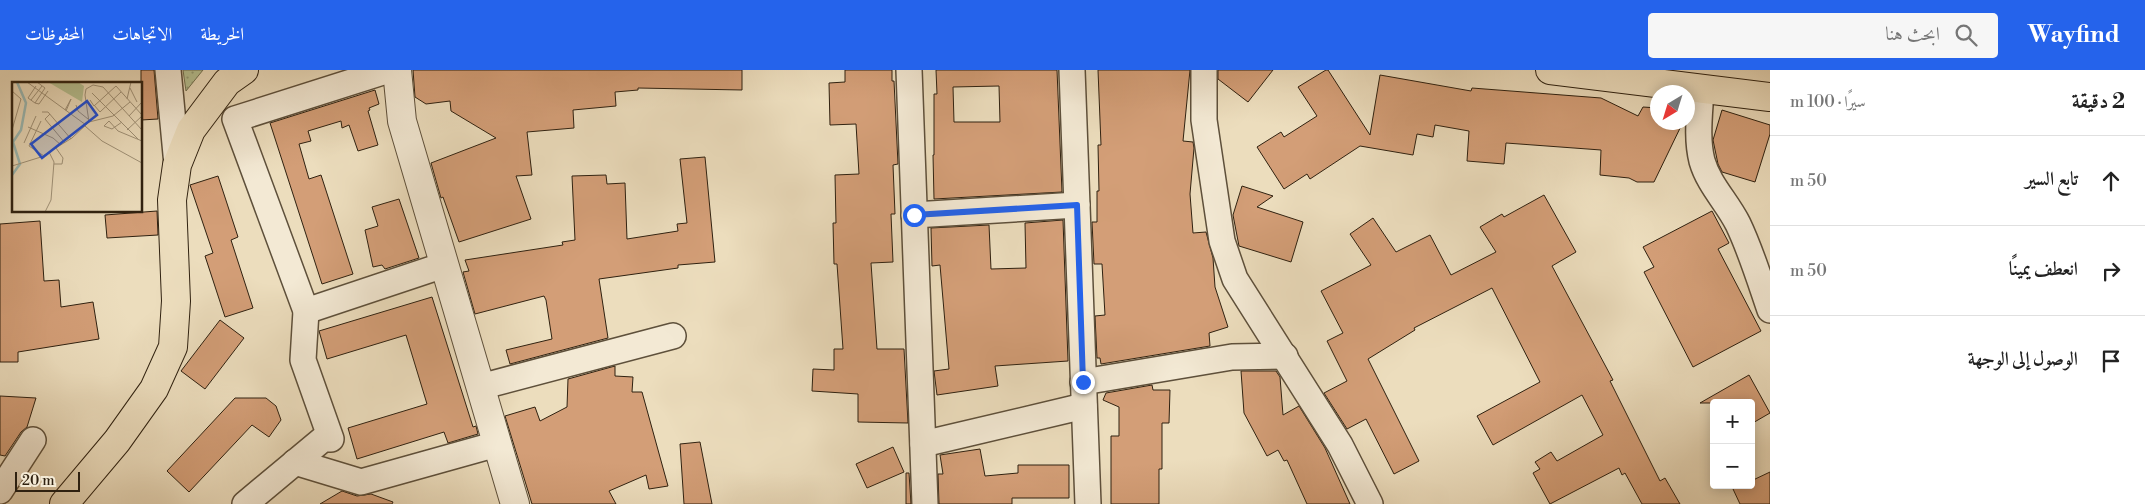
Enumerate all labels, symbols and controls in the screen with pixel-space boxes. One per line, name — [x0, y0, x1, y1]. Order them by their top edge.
search box — [1648, 13, 1998, 58]
text: Wayfind — [2028, 20, 2120, 50]
icon: search — [1952, 21, 1980, 49]
text: ابحث هنا — [1885, 22, 1940, 46]
text: المحفوظات — [25, 23, 84, 46]
text: الاتجاهات — [112, 23, 172, 46]
text: الخريطة — [200, 23, 244, 46]
inset map — [12, 82, 142, 212]
north arrow — [1650, 85, 1695, 130]
text: 2 دقيقة — [2072, 89, 2125, 115]
text: سيرًا · 100 m — [1790, 92, 1866, 112]
text: تابع السير — [2025, 167, 2078, 191]
icon: ahead — [2097, 167, 2125, 195]
text: 50 m — [1790, 171, 1827, 191]
route start — [903, 204, 926, 227]
text: انعطف يمينًا — [2009, 257, 2078, 281]
icon: right — [2097, 257, 2125, 285]
text: 50 m — [1790, 261, 1827, 281]
text: الوصول إلى الوجهة — [1968, 347, 2078, 371]
icon: arrive — [2097, 347, 2125, 375]
route end — [1072, 371, 1095, 394]
map controls — [1710, 399, 1755, 489]
button: + — [1710, 399, 1755, 444]
button: − — [1710, 444, 1755, 489]
scale bar — [15, 469, 80, 492]
text: 20 m — [22, 472, 54, 490]

